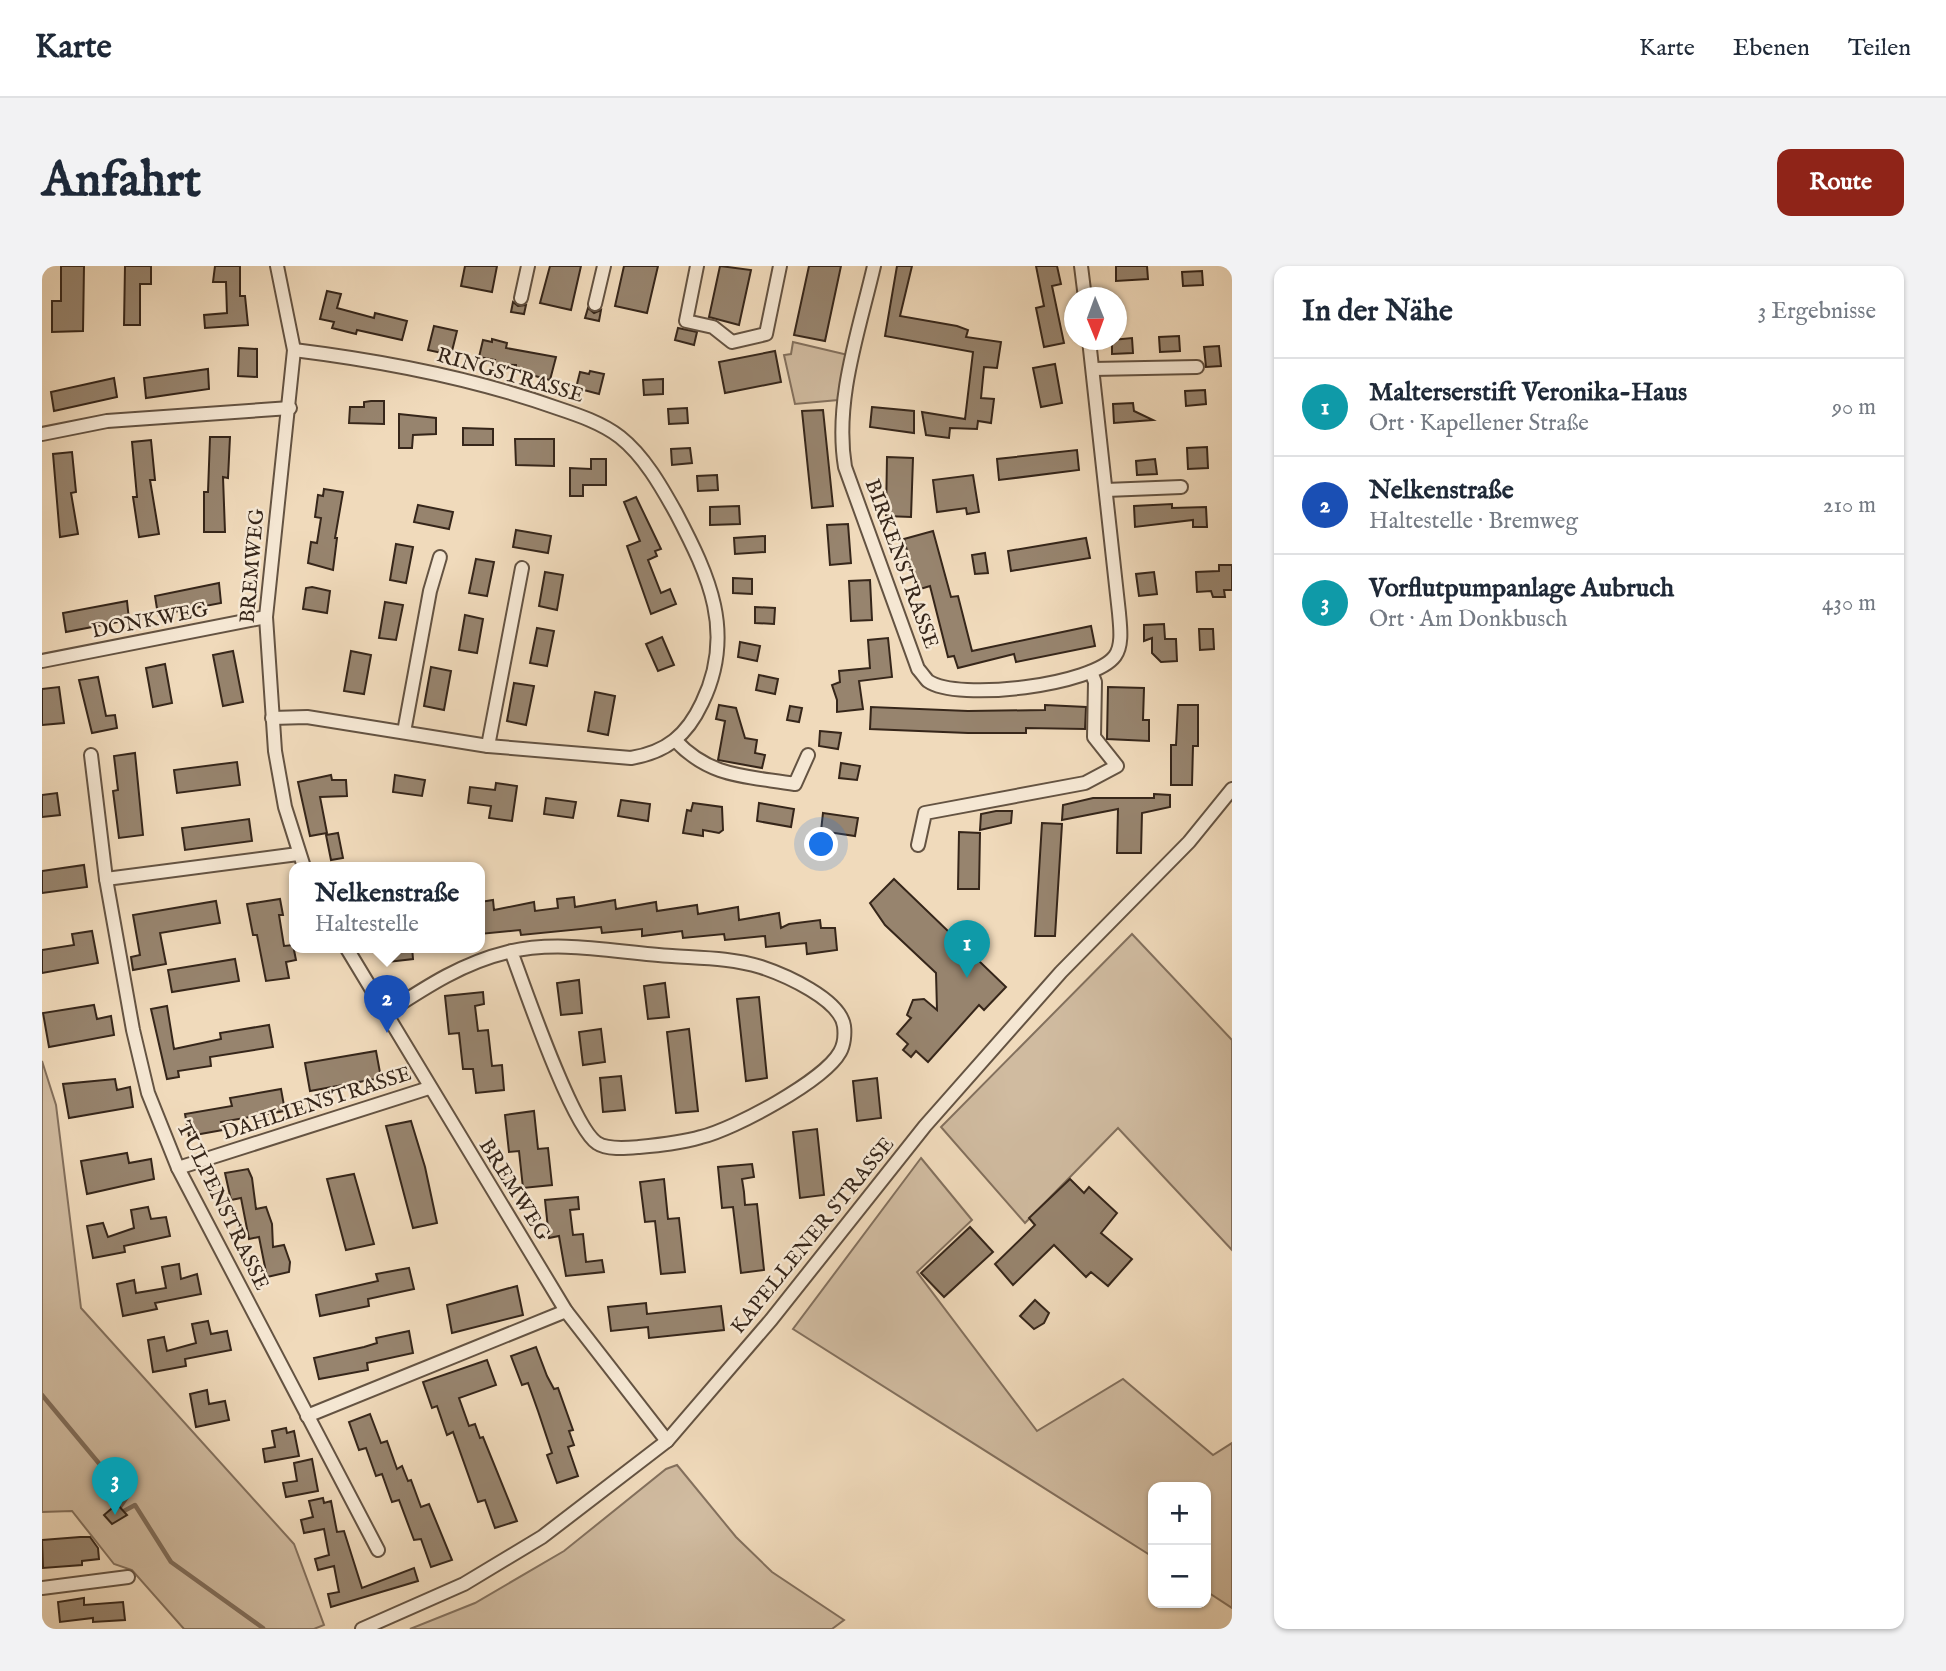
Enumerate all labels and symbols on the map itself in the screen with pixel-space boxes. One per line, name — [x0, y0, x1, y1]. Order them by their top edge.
north arrow — [1064, 287, 1127, 350]
street label: RINGSTRASSE — [433, 342, 587, 410]
street label: BIRKENSTRASSE — [858, 475, 944, 653]
street label: BREMWEG — [235, 507, 271, 625]
street label: DONKWEG — [89, 596, 211, 646]
your location — [804, 827, 838, 861]
pin: 1 — [944, 920, 990, 978]
pin: 2 — [364, 975, 410, 1033]
street label: DAHLIENSTRASSE — [219, 1061, 415, 1147]
street label: TULPENSTRASSE — [169, 1117, 275, 1295]
street label: KAPELLENER STRASSE — [725, 1132, 901, 1340]
street label: BREMWEG — [472, 1134, 556, 1246]
pin: 3 — [92, 1457, 138, 1515]

